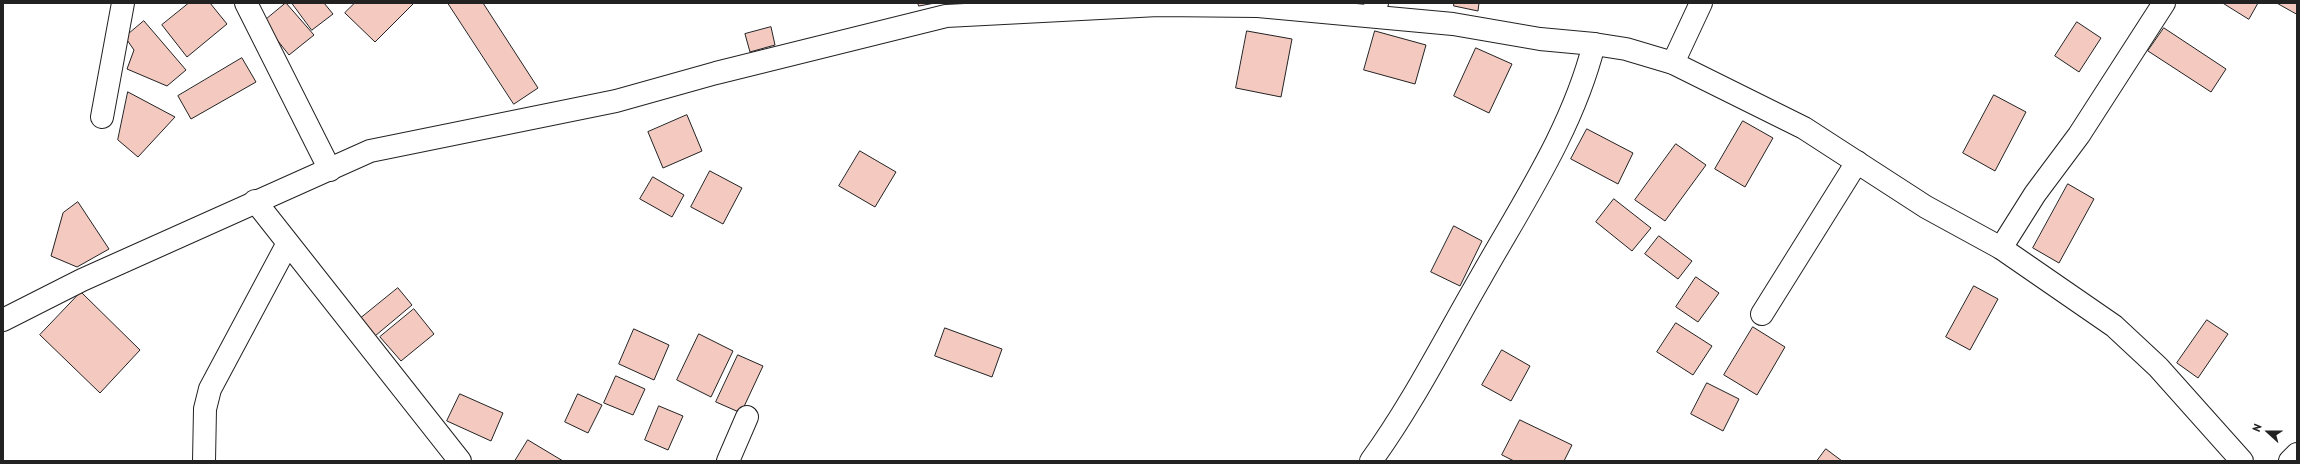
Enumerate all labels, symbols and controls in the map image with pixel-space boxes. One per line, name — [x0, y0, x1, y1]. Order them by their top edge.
north arrow — [2248, 412, 2288, 452]
text: N — [2249, 422, 2265, 434]

